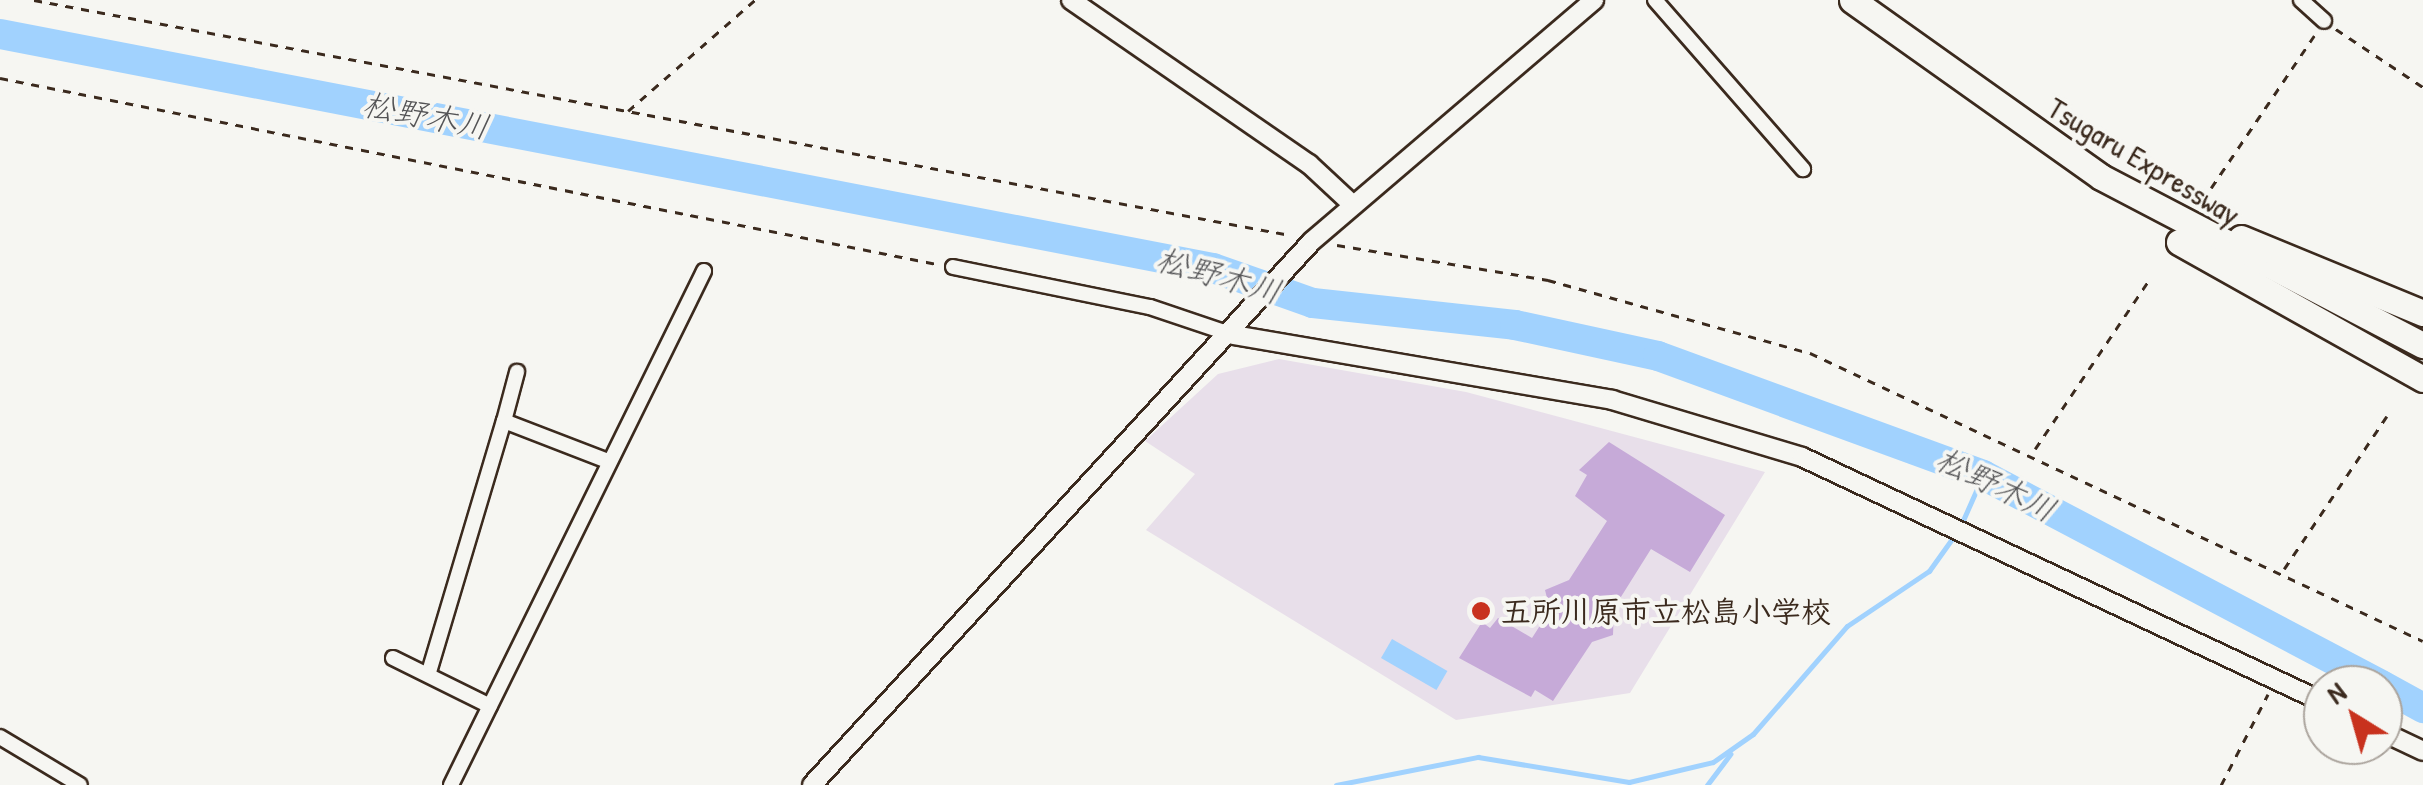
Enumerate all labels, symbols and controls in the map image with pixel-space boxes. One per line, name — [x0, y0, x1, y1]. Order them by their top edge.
water label: 松野木川 — [360, 85, 492, 147]
street label: Tsugaru Expressway — [2041, 90, 2247, 232]
water label: 松野木川 — [1152, 240, 1286, 312]
water label: 松野木川 — [1930, 440, 2062, 530]
place label: 五所川原市立松島小学校 — [1501, 593, 1831, 629]
marker: 五所川原市立松島小学校 — [1470, 600, 1492, 622]
north arrow — [2303, 665, 2403, 765]
text: N — [2319, 673, 2354, 712]

